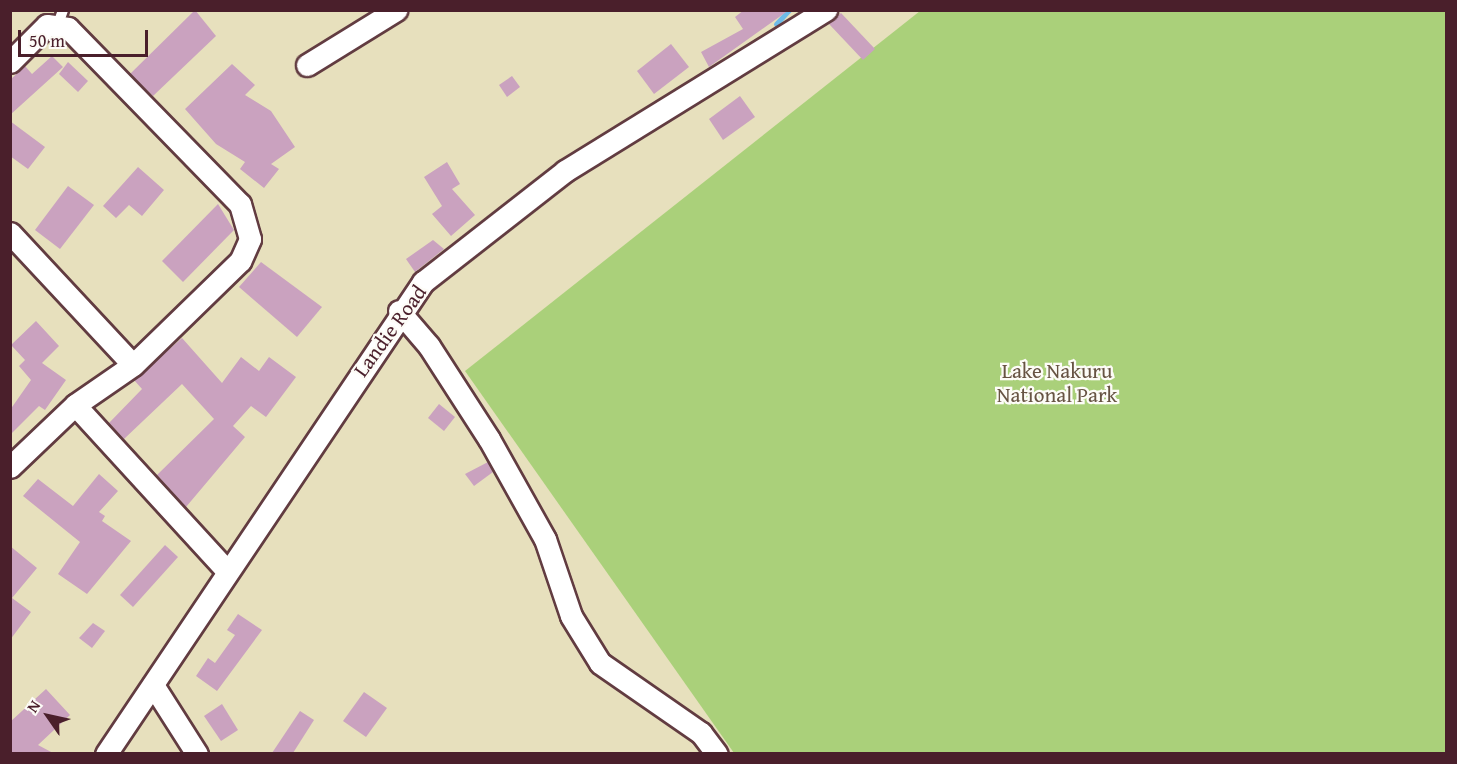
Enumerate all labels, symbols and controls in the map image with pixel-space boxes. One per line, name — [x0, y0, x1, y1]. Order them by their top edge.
scale bar — [21, 18, 152, 56]
text: 50 m — [29, 27, 65, 54]
street label: Landie Road — [348, 280, 432, 382]
park label: Lake Nakuru National Park — [997, 358, 1117, 408]
north arrow — [18, 686, 78, 746]
text: N — [20, 695, 46, 717]

